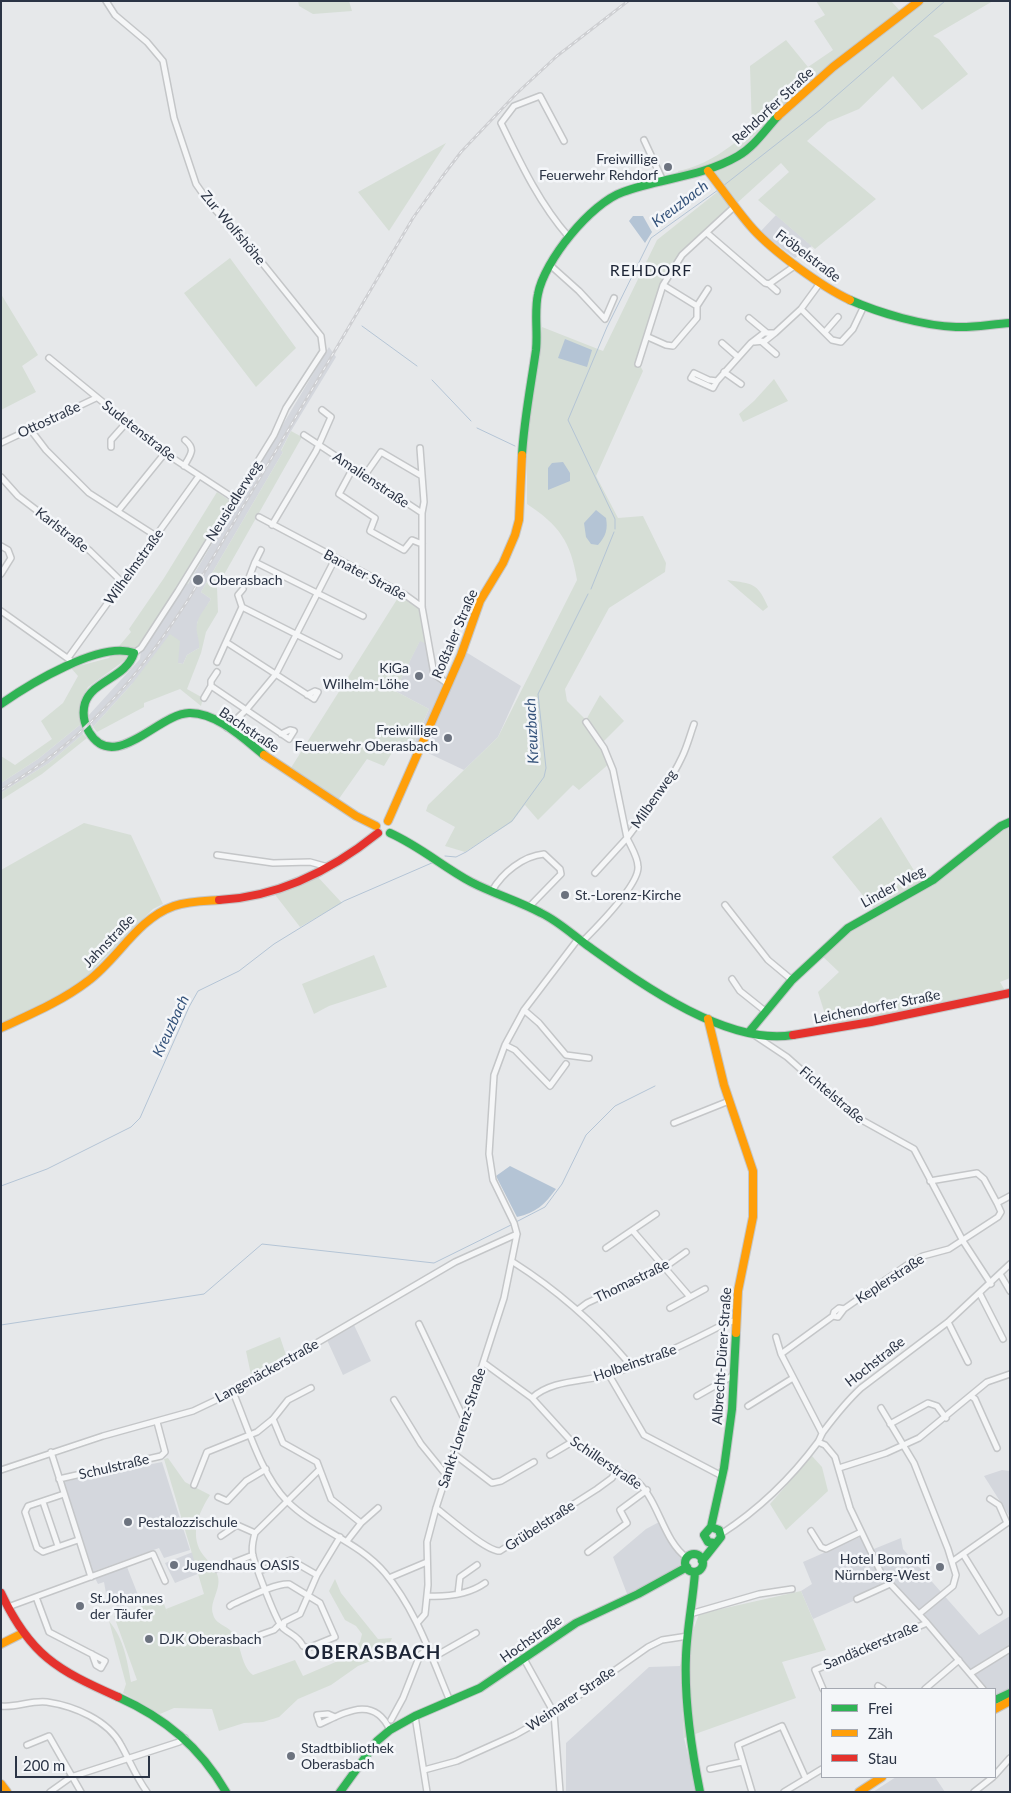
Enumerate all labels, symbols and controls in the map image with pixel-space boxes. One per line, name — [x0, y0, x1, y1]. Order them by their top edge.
street label: Rehdorfer Straße — [729, 64, 817, 148]
place label: Freiwillige Feuerwehr Rehdorf — [539, 151, 658, 184]
marker: Freiwillige Feuerwehr Rehdorf — [662, 161, 674, 173]
water label: Kreuzbach — [648, 177, 712, 231]
street label: Zur Wolfshöhe — [197, 188, 269, 268]
street label: Fröbelstraße — [772, 226, 844, 286]
district label: REHDORF — [609, 261, 693, 281]
street label: Sudetenstraße — [99, 397, 179, 465]
street label: Ottostraße — [15, 398, 83, 442]
street label: Amalienstraße — [330, 448, 412, 512]
street label: Neusiedlerweg — [203, 458, 265, 544]
street label: Karlstraße — [32, 504, 92, 556]
street label: Wilhelmstraße — [101, 526, 167, 608]
street label: Banater Straße — [321, 546, 409, 604]
place label: Oberasbach — [209, 572, 283, 588]
marker: Oberasbach — [191, 573, 205, 587]
street label: Roßtaler Straße — [429, 587, 481, 681]
place label: KiGa Wilhelm-Löhe — [323, 660, 409, 692]
marker: KiGa Wilhelm-Löhe — [413, 670, 425, 682]
water label: Kreuzbach — [521, 698, 543, 764]
street label: Bachstraße — [216, 704, 282, 756]
place label: Freiwillige Feuerwehr Oberasbach — [295, 722, 438, 754]
marker: Freiwillige Feuerwehr Oberasbach — [442, 732, 454, 744]
street label: Milbenweg — [628, 766, 680, 832]
street label: Linder Weg — [858, 863, 928, 911]
place label: St.-Lorenz-Kirche — [575, 887, 681, 903]
marker: St.-Lorenz-Kirche — [559, 889, 571, 901]
street label: Jahnstraße — [80, 911, 138, 971]
street label: Leichendorfer Straße — [812, 986, 942, 1028]
water label: Kreuzbach — [149, 992, 193, 1060]
street label: Fichtelstraße — [796, 1063, 868, 1127]
street label: Keplerstraße — [853, 1251, 927, 1307]
street label: Thomastraße — [592, 1256, 672, 1306]
street label: Albrecht-Dürer-Straße — [709, 1287, 735, 1425]
street label: Hochstraße — [842, 1333, 908, 1391]
street label: Langenäckerstraße — [212, 1336, 322, 1406]
street label: Holbeinstraße — [591, 1341, 679, 1385]
street label: Sankt-Lorenz-Straße — [435, 1366, 489, 1490]
street label: Schillerstraße — [567, 1433, 645, 1493]
street label: Schulstraße — [77, 1451, 151, 1483]
street label: Grübelstraße — [502, 1497, 578, 1555]
place label: Pestalozzischule — [138, 1514, 238, 1530]
marker: Pestalozzischule — [122, 1516, 134, 1528]
place label: Hotel Bomonti Nürnberg-West — [834, 1551, 930, 1584]
place label: Jugendhaus OASIS — [184, 1557, 299, 1573]
marker: Jugendhaus OASIS — [168, 1559, 180, 1571]
marker: Hotel Bomonti Nürnberg-West — [934, 1561, 946, 1573]
place label: St.Johannes der Täufer — [90, 1590, 163, 1622]
marker: St.Johannes der Täufer — [74, 1600, 86, 1612]
street label: Hochstraße — [497, 1612, 565, 1666]
street label: Sandäckerstraße — [821, 1618, 921, 1674]
place label: DJK Oberasbach — [159, 1631, 262, 1647]
marker: DJK Oberasbach — [143, 1633, 155, 1645]
district label: OBERASBACH — [303, 1642, 443, 1664]
street label: Weimarer Straße — [523, 1663, 619, 1735]
legend — [821, 1688, 996, 1778]
text: Frei — [868, 1699, 893, 1717]
text: Zäh — [868, 1724, 893, 1742]
place label: Stadtbibliothek Oberasbach — [301, 1740, 394, 1772]
scale bar — [18, 1746, 152, 1778]
text: Stau — [868, 1749, 897, 1767]
marker: Stadtbibliothek Oberasbach — [285, 1750, 297, 1762]
text: 200 m — [23, 1756, 65, 1774]

